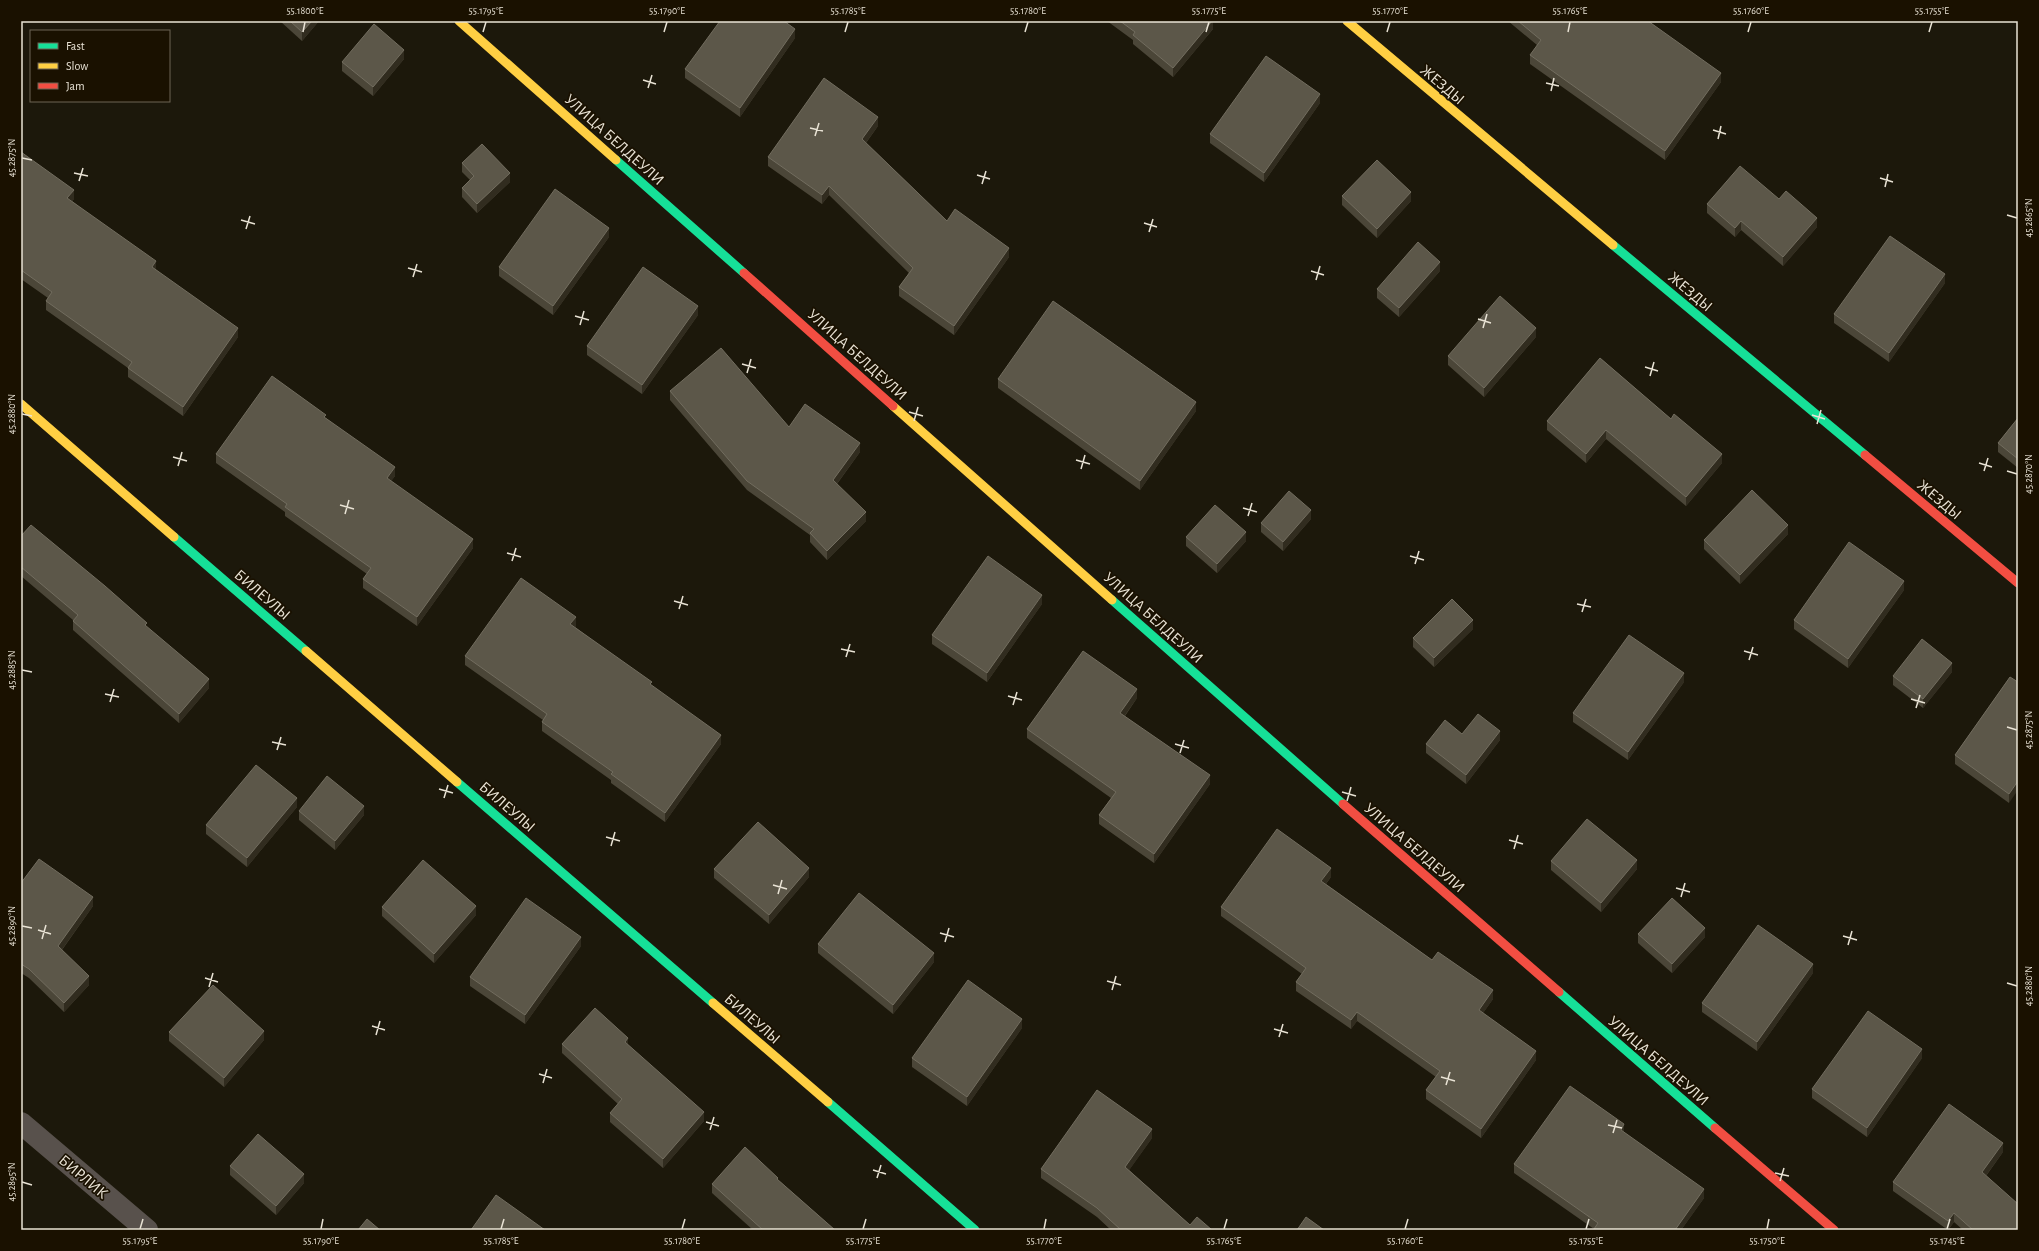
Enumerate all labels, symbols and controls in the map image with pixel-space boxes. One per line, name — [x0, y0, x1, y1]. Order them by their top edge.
text: 55.1800°E — [286, 6, 324, 16]
text: 55.1795°E — [469, 6, 504, 16]
text: 55.1790°E — [649, 6, 685, 16]
text: 55.1785°E — [831, 6, 866, 16]
text: 55.1780°E — [1010, 6, 1046, 16]
text: 55.1775°E — [1192, 6, 1226, 16]
text: 55.1770°E — [1372, 6, 1408, 16]
text: 55.1765°E — [1553, 6, 1588, 16]
text: 55.1760°E — [1733, 6, 1769, 16]
text: 55.1755°E — [1915, 6, 1949, 16]
legend — [30, 30, 170, 102]
text: Fast — [66, 40, 85, 52]
text: Slow — [66, 60, 88, 72]
street label: ЖЕЗДЫ — [1417, 62, 1467, 108]
text: Jam — [66, 80, 85, 92]
street label: УЛИЦА БЕЛДЕУЛИ — [562, 91, 667, 188]
text: 45.2875°N — [7, 139, 17, 177]
text: 45.2865°N — [2024, 198, 2034, 238]
street label: ЖЕЗДЫ — [1665, 269, 1715, 315]
street label: УЛИЦА БЕЛДЕУЛИ — [805, 306, 910, 403]
text: 45.2880°N — [7, 394, 17, 434]
text: 45.2870°N — [2024, 454, 2034, 494]
street label: ЖЕЗДЫ — [1914, 477, 1964, 523]
street label: БИЛЕУЛЫ — [231, 566, 293, 623]
street label: УЛИЦА БЕЛДЕУЛИ — [1101, 569, 1206, 666]
text: 45.2885°N — [7, 650, 17, 690]
text: 45.2875°N — [2024, 711, 2034, 749]
street label: БИЛЕУЛЫ — [476, 778, 538, 835]
street label: УЛИЦА БЕЛДЕУЛИ — [1361, 800, 1468, 896]
text: 45.2890°N — [7, 906, 17, 946]
text: 45.2880°N — [2024, 966, 2034, 1006]
street label: БИЛЕУЛЫ — [721, 990, 783, 1047]
street label: УЛИЦА БЕЛДЕУЛИ — [1605, 1013, 1712, 1109]
street label: БИРЛИК — [56, 1152, 111, 1202]
text: 45.2895°N — [7, 1162, 17, 1202]
text: 55.1795°E — [123, 1236, 158, 1246]
text: 55.1790°E — [303, 1236, 339, 1246]
text: 55.1785°E — [484, 1236, 519, 1246]
text: 55.1780°E — [664, 1236, 700, 1246]
text: 55.1775°E — [846, 1236, 880, 1246]
text: 55.1770°E — [1026, 1236, 1062, 1246]
text: 55.1765°E — [1207, 1236, 1242, 1246]
text: 55.1760°E — [1387, 1236, 1423, 1246]
text: 55.1755°E — [1569, 1236, 1603, 1246]
text: 55.1750°E — [1749, 1236, 1785, 1246]
text: 55.1745°E — [1930, 1236, 1965, 1246]

